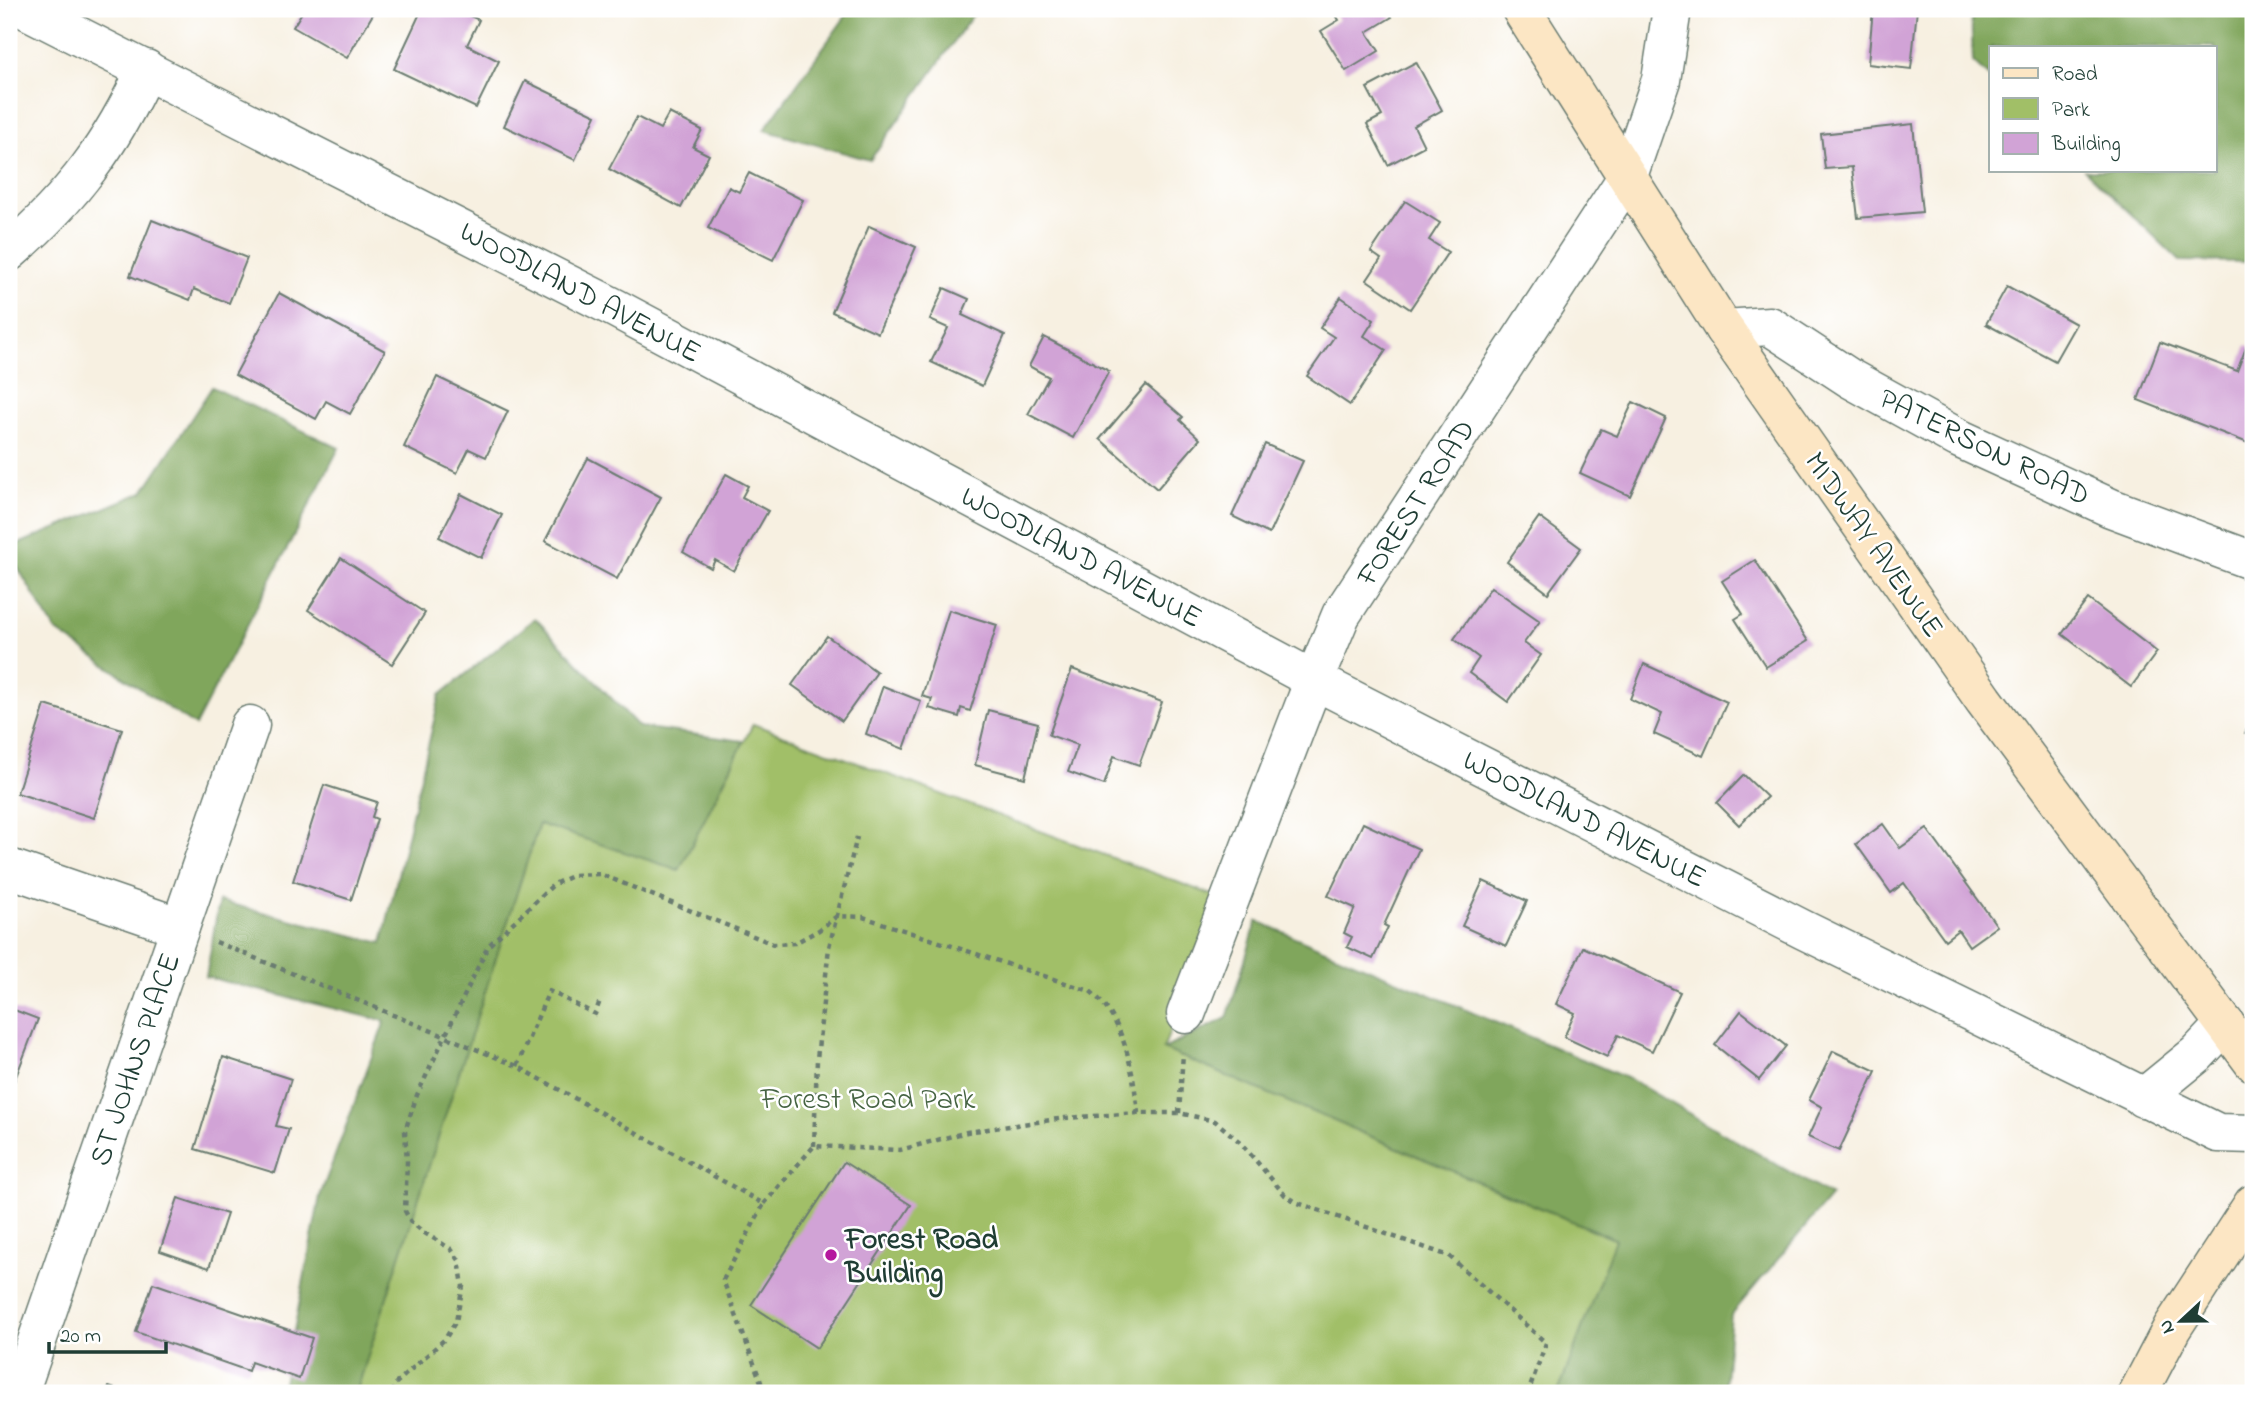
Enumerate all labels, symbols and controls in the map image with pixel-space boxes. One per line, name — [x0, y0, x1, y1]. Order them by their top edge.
legend — [1989, 46, 2216, 172]
text: Road — [2052, 60, 2098, 90]
text: Park — [2052, 96, 2091, 126]
text: Building — [2051, 130, 2121, 162]
street label: WOODLAND AVENUE — [451, 211, 708, 376]
street label: PATERSON ROAD — [1871, 379, 2097, 519]
street label: FOREST ROAD — [1347, 412, 1488, 596]
street label: MIDWAY AVENUE — [1792, 444, 1953, 648]
street label: WOODLAND AVENUE — [952, 476, 1209, 641]
street label: WOODLAND AVENUE — [1454, 740, 1713, 901]
street label: ST JOHNS PLACE — [80, 948, 194, 1172]
park label: Forest Road Park — [760, 1079, 976, 1123]
place label: Forest Road Building — [843, 1219, 998, 1298]
marker: Forest Road Building — [823, 1247, 839, 1263]
north arrow — [2146, 1286, 2216, 1356]
scale bar — [49, 1311, 166, 1355]
text: N — [2153, 1315, 2182, 1337]
text: 20 m — [60, 1322, 101, 1352]

